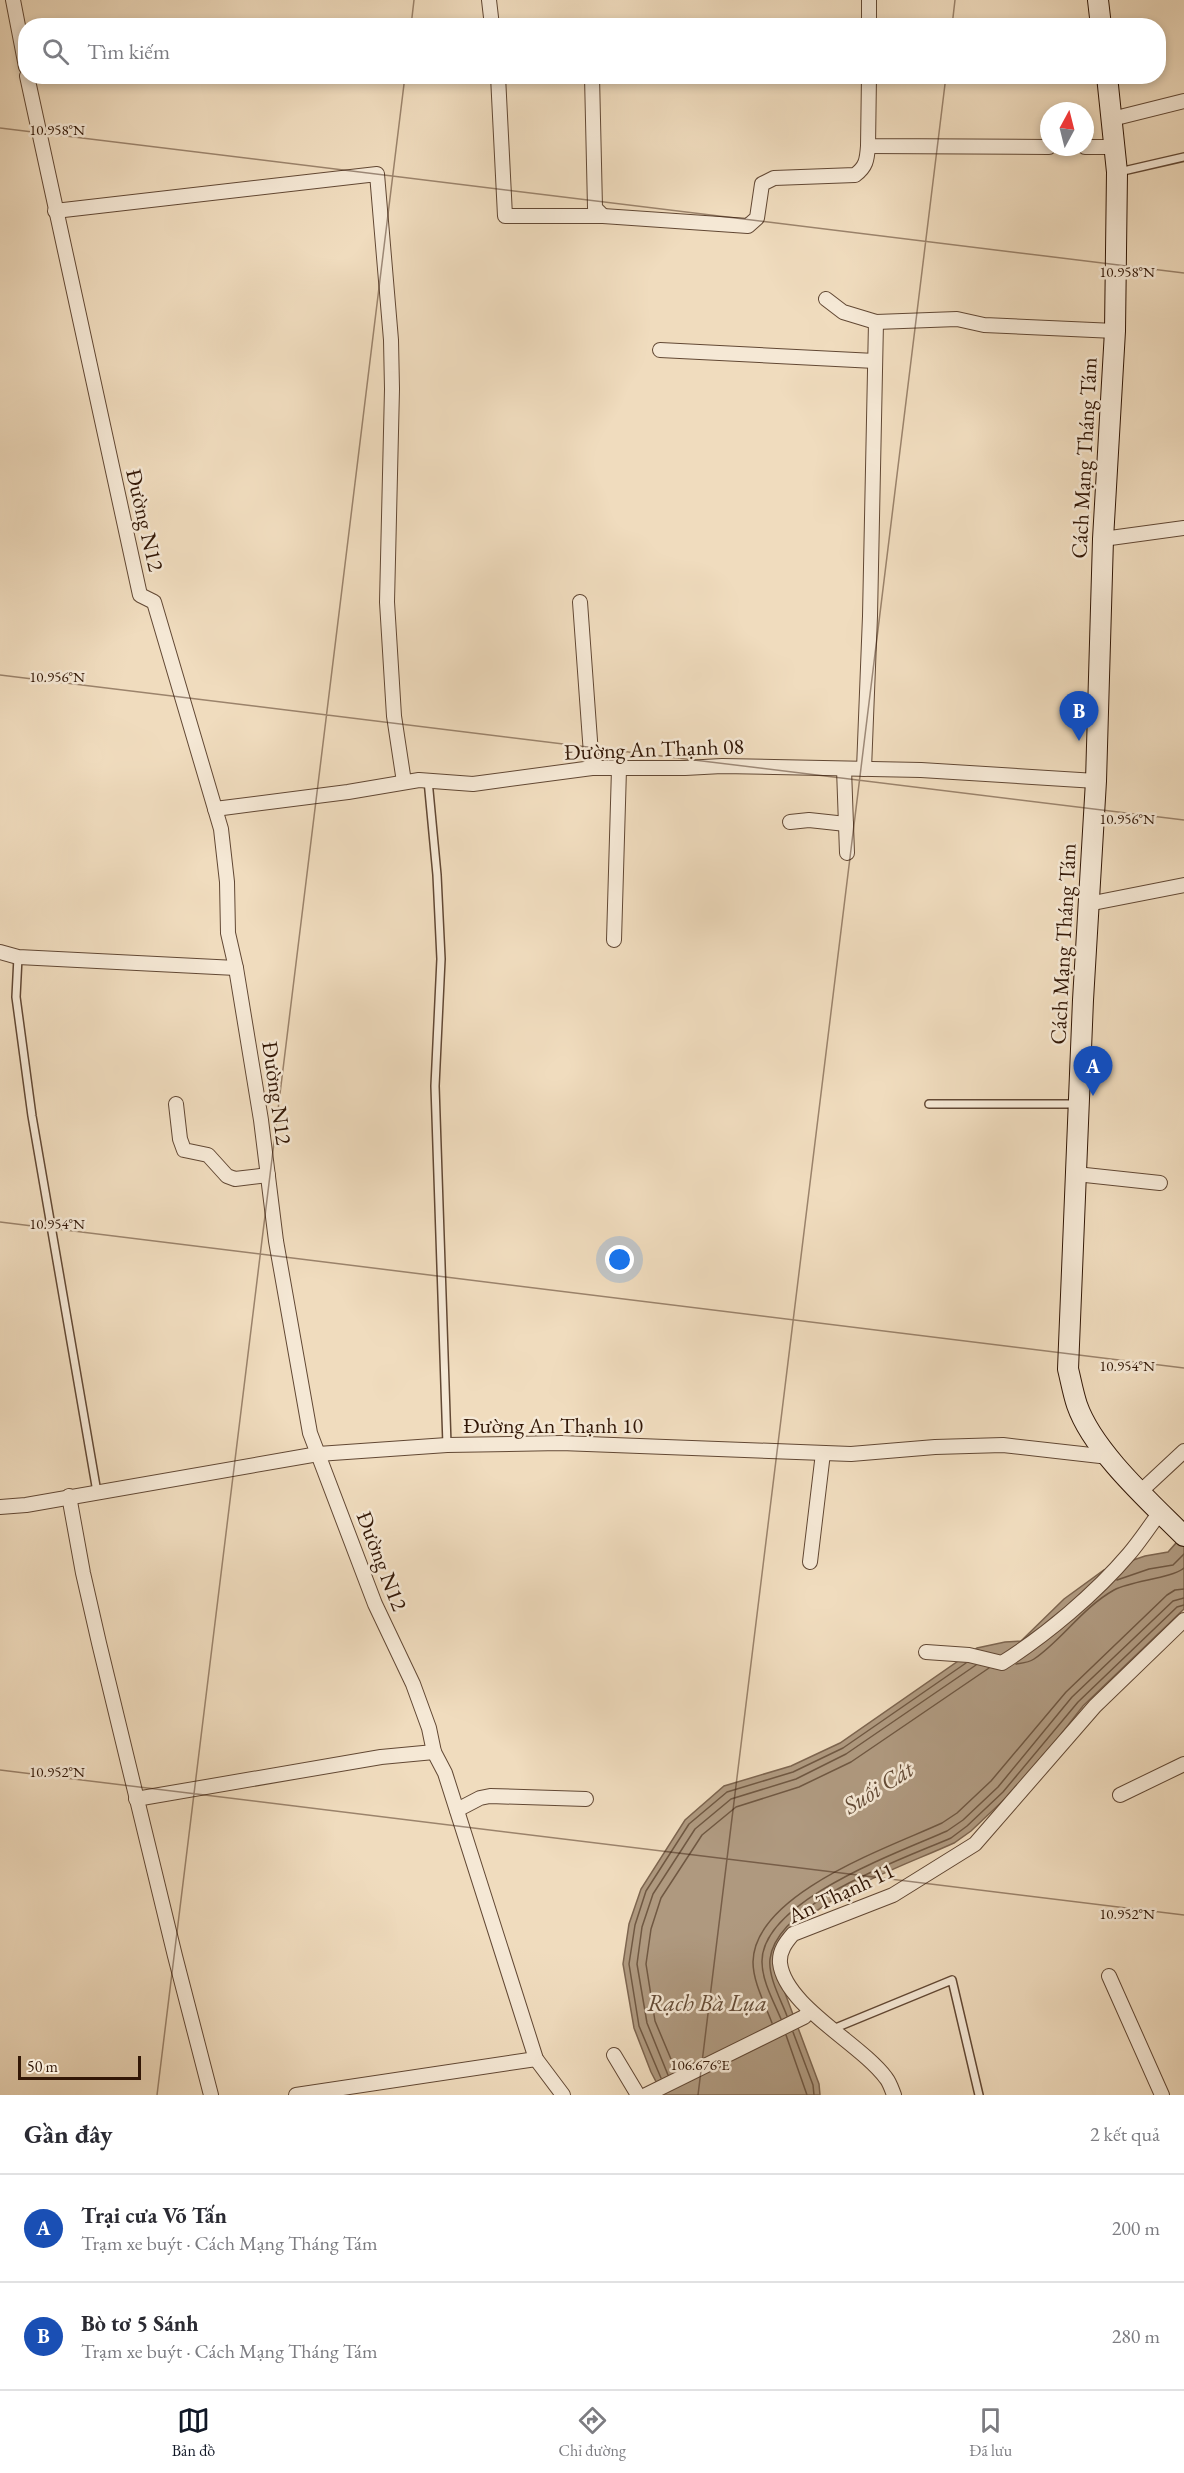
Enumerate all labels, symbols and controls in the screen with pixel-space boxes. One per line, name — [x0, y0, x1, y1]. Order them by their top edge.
search box — [18, 18, 1166, 84]
icon: search — [39, 35, 72, 68]
text: Tìm kiếm — [87, 37, 170, 66]
north arrow — [1040, 102, 1094, 156]
text: 10.958°N — [29, 120, 85, 139]
text: 10.958°N — [1099, 262, 1155, 281]
street label: Cách Mạng Tháng Tám — [1064, 357, 1104, 559]
street label: Đường N12 — [119, 466, 171, 574]
text: 10.956°N — [29, 667, 85, 686]
pin: B — [1060, 692, 1098, 741]
street label: Đường An Thạnh 08 — [563, 731, 745, 767]
text: 10.956°N — [1099, 809, 1155, 828]
street label: Cách Mạng Tháng Tám — [1043, 843, 1083, 1045]
street label: Đường N12 — [255, 1039, 299, 1147]
pin: A — [1074, 1046, 1112, 1096]
text: 10.954°N — [29, 1214, 85, 1233]
your location — [605, 1245, 634, 1274]
text: 10.954°N — [1099, 1356, 1155, 1375]
street label: Đường An Thạnh 10 — [463, 1411, 644, 1440]
street label: Đường N12 — [350, 1507, 414, 1615]
water label: Suối Cát — [836, 1753, 920, 1821]
text: 10.952°N — [29, 1762, 85, 1781]
street label: An Thạnh 11 — [782, 1856, 899, 1931]
text: 10.952°N — [1099, 1904, 1155, 1923]
water label: Rạch Bà Lụa — [647, 1987, 767, 2018]
scale bar — [18, 2053, 141, 2080]
text: 106.676°E — [670, 2055, 730, 2074]
text: 50 m — [27, 2056, 58, 2077]
text: Gần đây — [24, 2117, 113, 2151]
text: 2 kết quả — [1090, 2121, 1160, 2147]
text: Trại cưa Võ Tấn — [81, 2201, 227, 2230]
text: A — [36, 2215, 51, 2241]
text: 200 m — [1112, 2215, 1160, 2241]
text: Trạm xe buýt · Cách Mạng Tháng Tám — [81, 2230, 378, 2256]
text: Bò tơ 5 Sánh — [81, 2309, 199, 2338]
text: B — [37, 2323, 50, 2349]
text: 280 m — [1112, 2323, 1160, 2349]
text: Trạm xe buýt · Cách Mạng Tháng Tám — [81, 2338, 378, 2364]
tab: Bản đồ — [172, 2404, 215, 2461]
tab: Chỉ đường — [559, 2404, 626, 2461]
tab: Đã lưu — [969, 2404, 1012, 2461]

